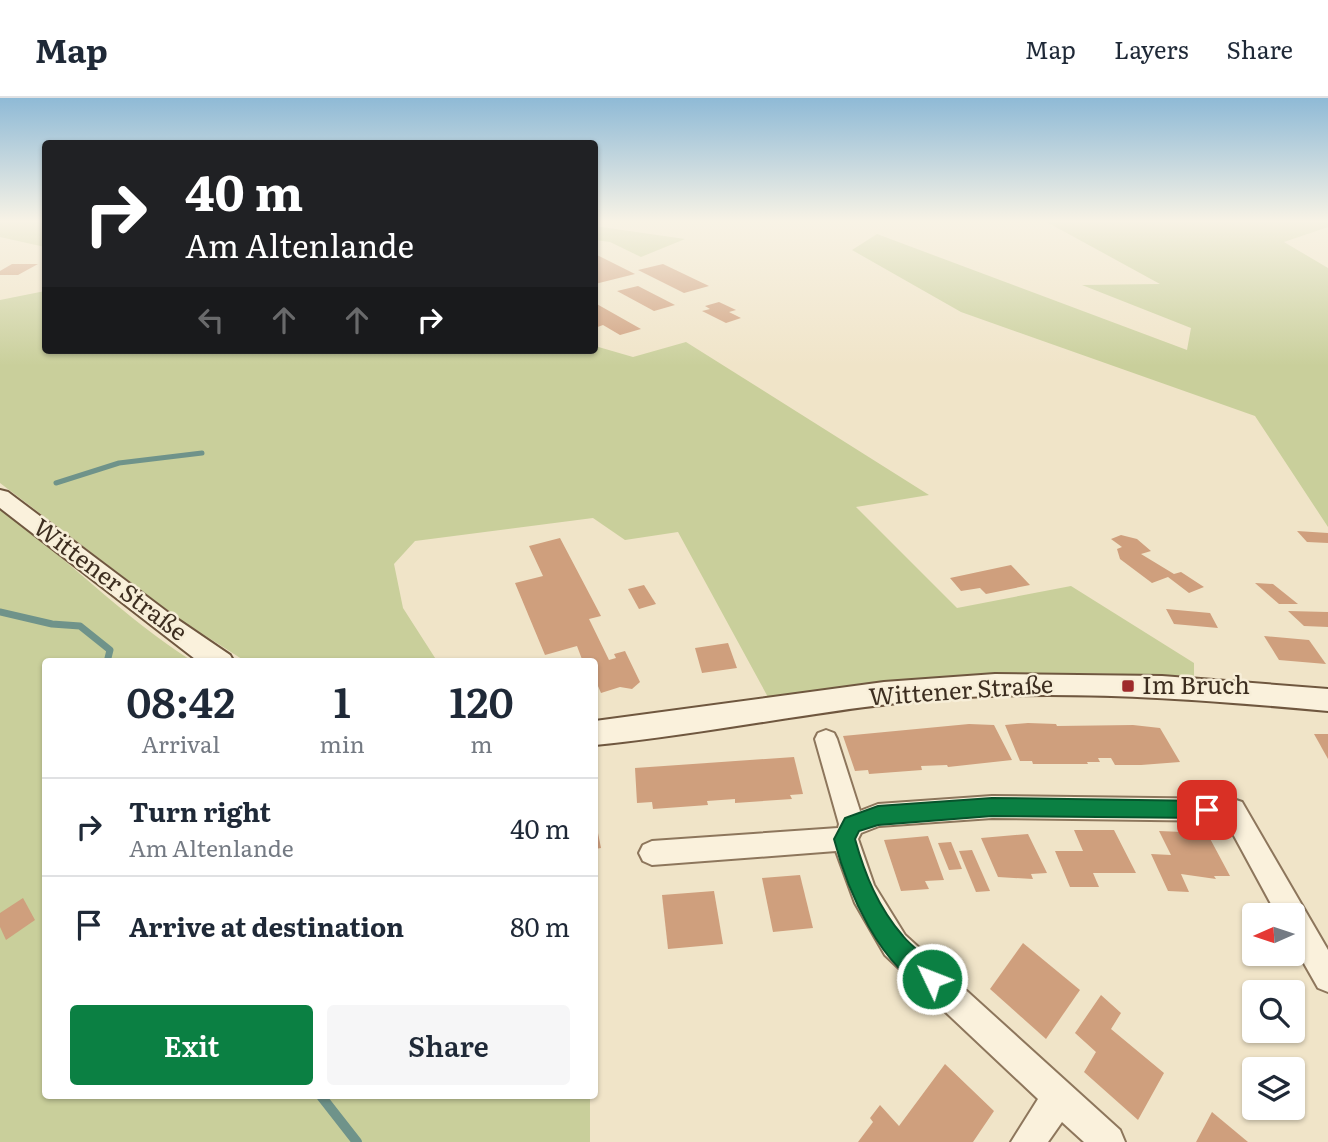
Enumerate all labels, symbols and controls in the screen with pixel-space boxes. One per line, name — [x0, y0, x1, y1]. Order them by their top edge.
text: Map — [35, 24, 108, 73]
text: Map — [1025, 31, 1076, 66]
text: Layers — [1114, 31, 1188, 66]
text: Share — [1226, 31, 1293, 66]
text: 40 m — [185, 153, 303, 226]
icon: right — [70, 168, 161, 259]
text: Am Altenlande — [185, 220, 414, 268]
icon: left — [192, 301, 230, 339]
icon: ahead — [265, 301, 303, 339]
icon: ahead — [338, 301, 376, 339]
icon: right — [411, 301, 449, 339]
street label: Wittener Straße — [27, 508, 196, 648]
street label: Wittener Straße — [867, 665, 1054, 712]
place label: Im Bruch — [1142, 666, 1250, 701]
text: 08:42 — [126, 669, 235, 731]
text: 1 — [334, 669, 351, 731]
text: 120 — [449, 669, 514, 731]
marker: Im Bruch — [1120, 678, 1136, 694]
text: Arrival — [142, 726, 220, 760]
text: min — [320, 726, 365, 760]
text: m — [470, 726, 493, 760]
pin — [1177, 780, 1237, 840]
text: Turn right — [129, 791, 271, 830]
icon: arrive — [1188, 791, 1226, 829]
icon: right — [70, 808, 108, 846]
text: 40 m — [510, 808, 570, 847]
text: Am Altenlande — [129, 830, 294, 864]
north arrow — [1242, 903, 1306, 966]
map controls — [1242, 903, 1305, 1120]
icon: arrive — [70, 906, 108, 944]
text: Arrive at destination — [129, 906, 404, 945]
text: 80 m — [510, 906, 570, 945]
position arrow — [895, 942, 969, 1016]
button: search — [1242, 980, 1305, 1043]
button: Exit — [70, 1005, 313, 1085]
button: Share — [327, 1005, 570, 1085]
button: layers — [1242, 1057, 1305, 1120]

